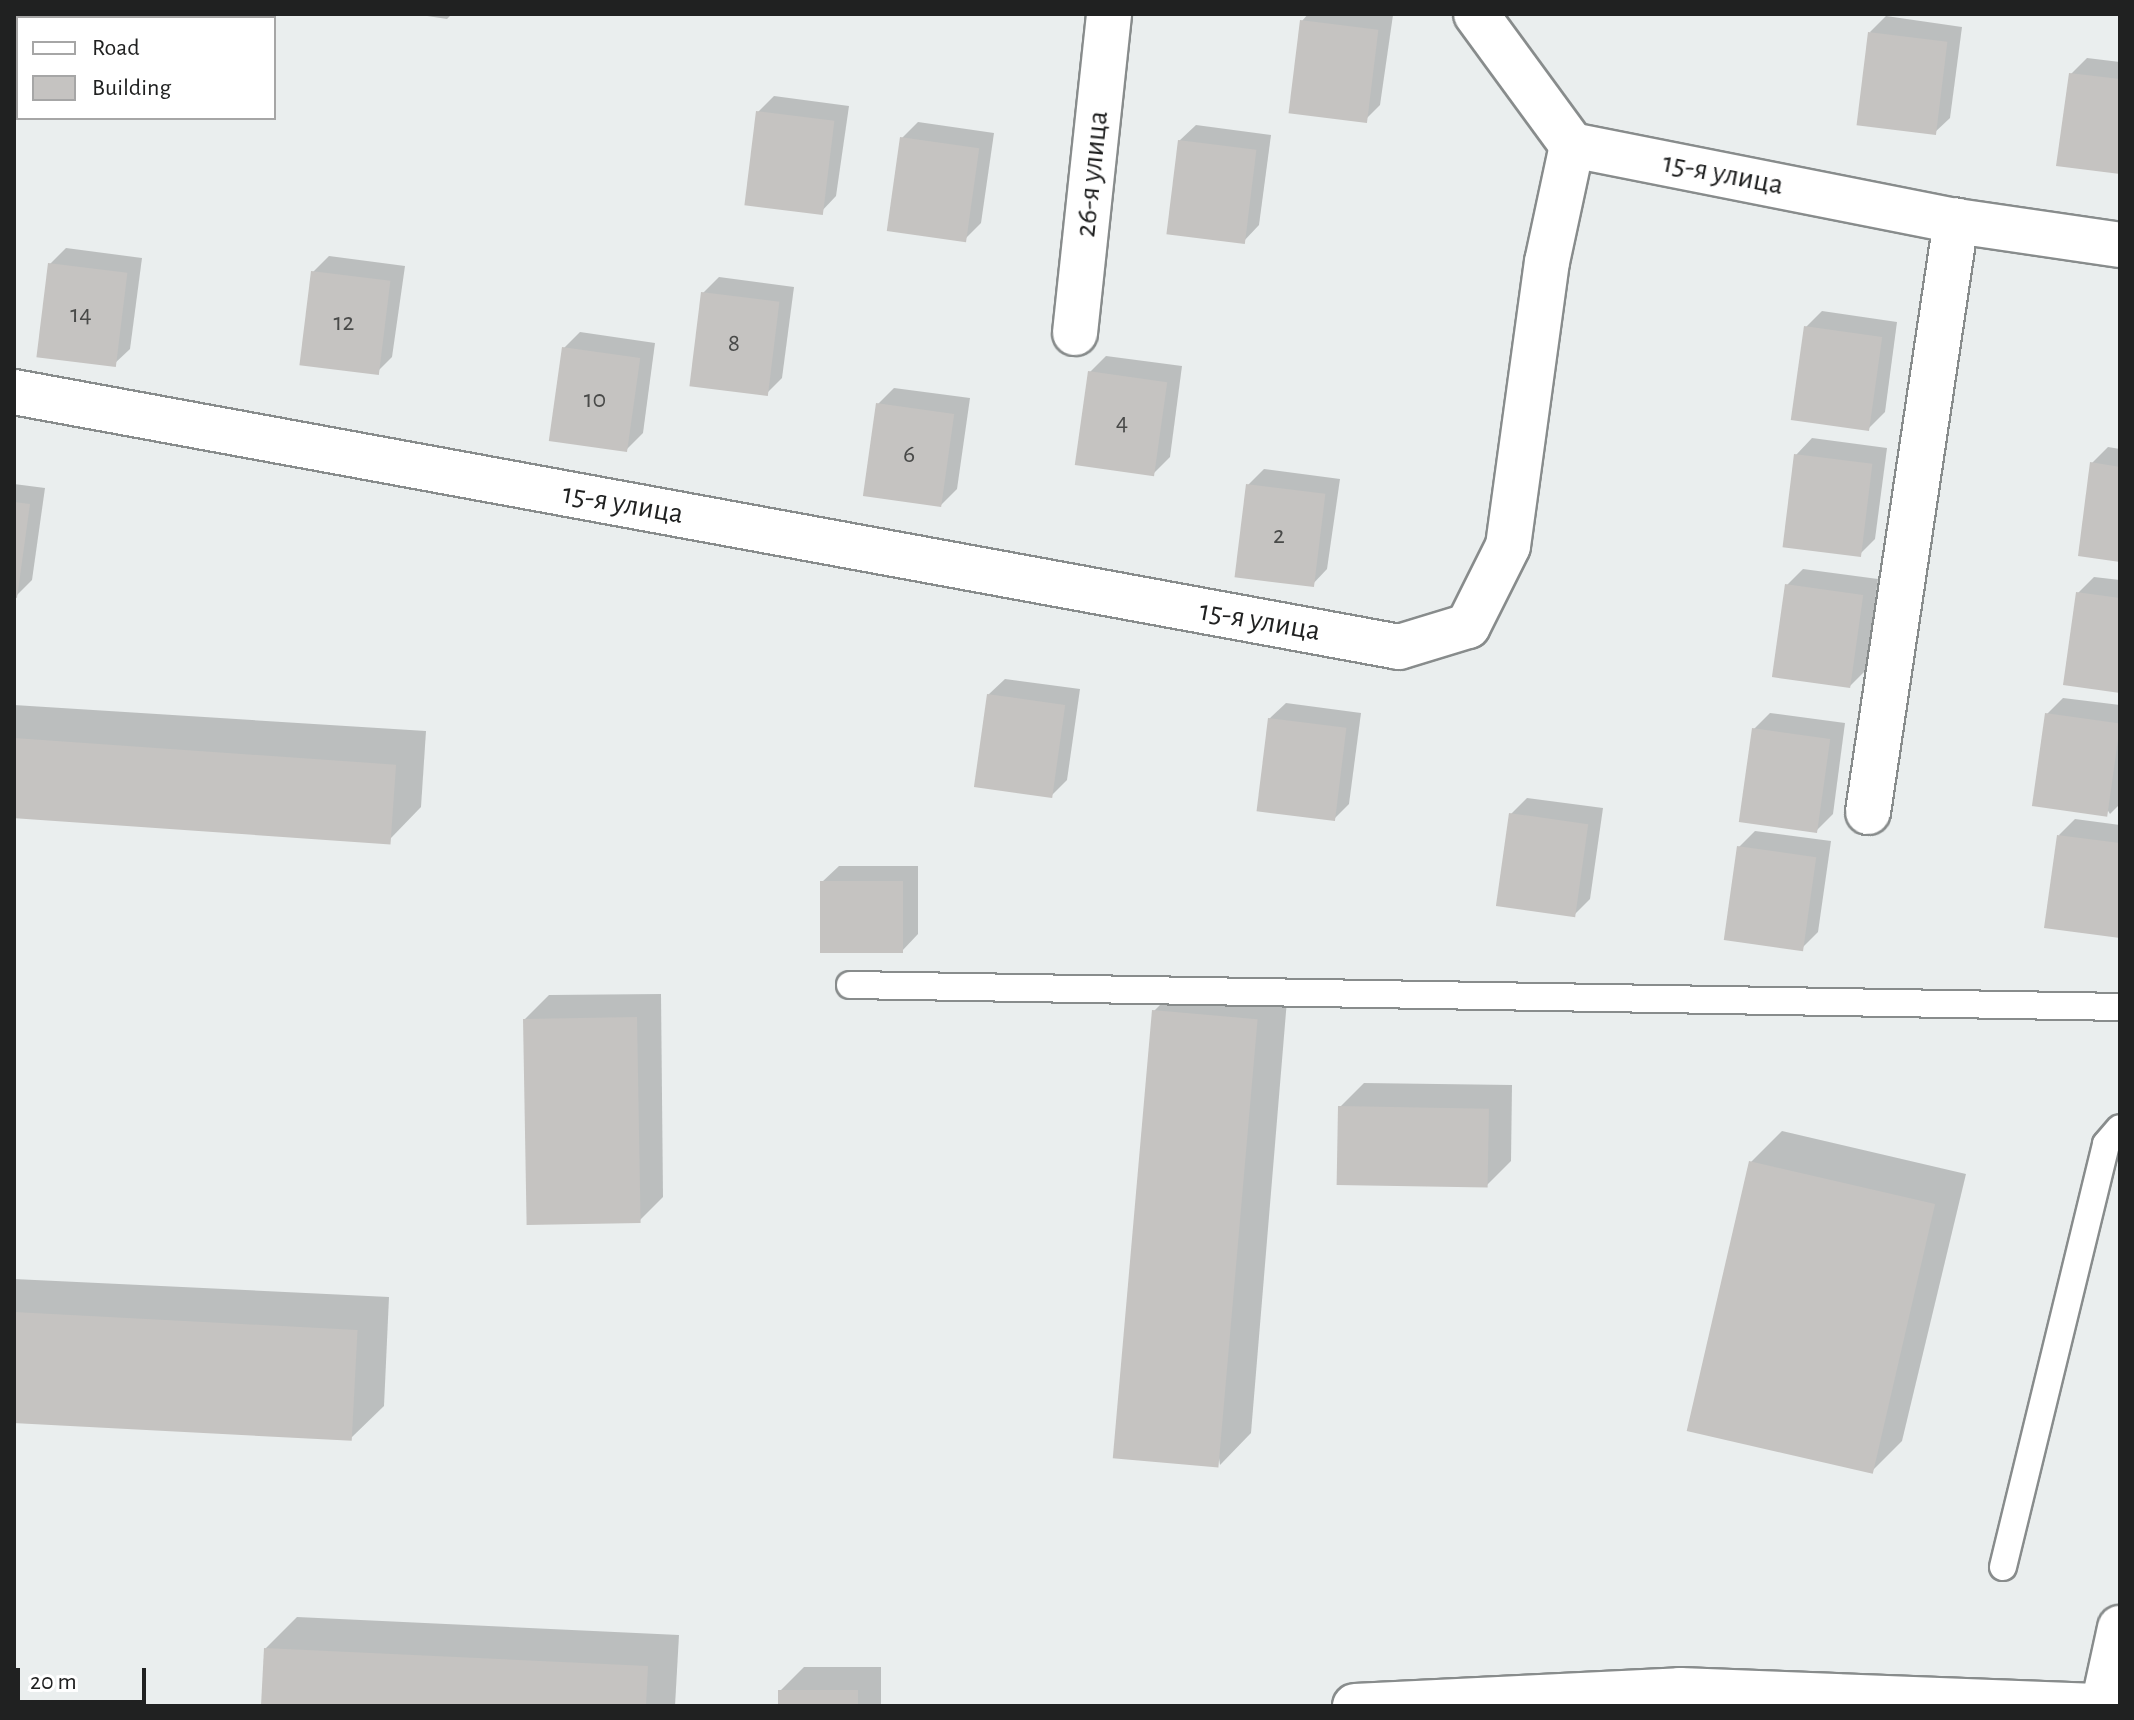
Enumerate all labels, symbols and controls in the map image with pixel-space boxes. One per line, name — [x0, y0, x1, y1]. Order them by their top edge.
legend — [16, 16, 276, 120]
text: Road — [92, 36, 140, 60]
text: Building — [92, 76, 171, 100]
street label: 26-я улица — [1067, 109, 1117, 239]
street label: 15-я улица — [1660, 145, 1786, 203]
house number: 14 — [70, 299, 92, 331]
house number: 12 — [334, 307, 354, 339]
house number: 8 — [728, 328, 740, 360]
house number: 10 — [584, 384, 606, 416]
house number: 4 — [1116, 407, 1128, 439]
house number: 6 — [903, 439, 915, 471]
street label: 15-я улица — [560, 476, 686, 532]
house number: 2 — [1273, 520, 1285, 552]
street label: 15-я улица — [1197, 593, 1323, 649]
scale bar — [20, 1652, 150, 1702]
text: 20 m — [30, 1670, 77, 1694]

